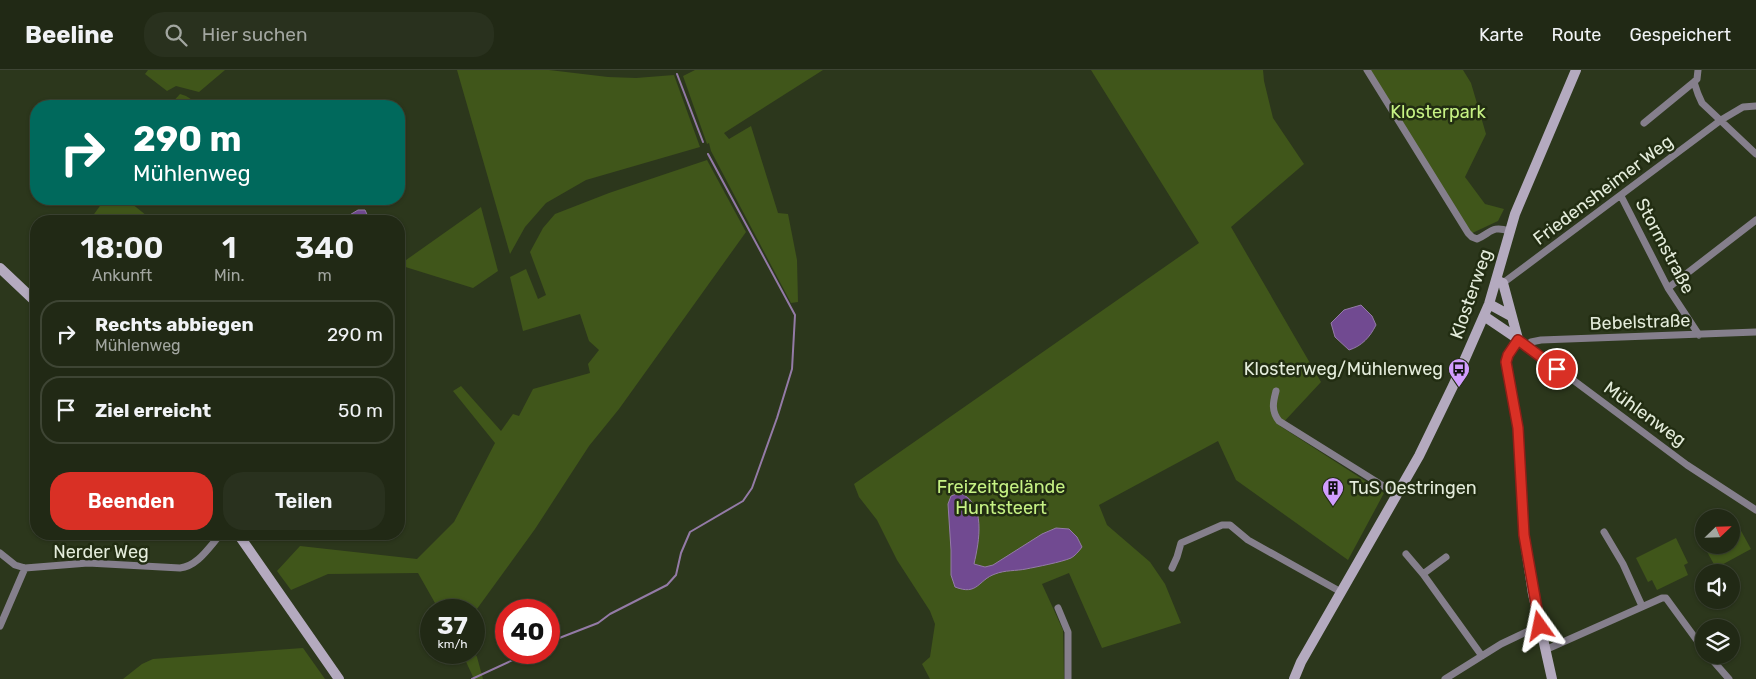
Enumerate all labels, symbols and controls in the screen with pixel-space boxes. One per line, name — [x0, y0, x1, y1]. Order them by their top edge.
search box — [144, 12, 494, 57]
text: Beeline — [25, 21, 114, 49]
icon: search — [162, 21, 190, 49]
text: Hier suchen — [202, 23, 307, 46]
text: Karte — [1479, 24, 1523, 46]
text: Route — [1551, 24, 1601, 46]
text: Gespeichert — [1629, 24, 1731, 46]
park label: Klosterpark — [1390, 101, 1486, 123]
text: 290 m — [133, 118, 242, 160]
icon: right — [50, 120, 115, 185]
street label: Friedensheimer Weg — [1529, 130, 1677, 250]
text: Mühlenweg — [133, 160, 251, 187]
street label: Stormstraße — [1631, 195, 1699, 297]
text: 18:00 — [81, 230, 164, 266]
text: 1 — [222, 230, 236, 266]
text: 340 — [295, 230, 354, 266]
street label: Klosterweg — [1445, 246, 1497, 342]
text: Ankunft — [92, 266, 152, 285]
text: Min. — [214, 266, 244, 285]
text: m — [318, 266, 332, 285]
street label: Bebelstraße — [1589, 309, 1691, 335]
text: Rechts abbiegen — [95, 313, 254, 336]
icon: right — [52, 320, 80, 348]
text: 290 m — [327, 323, 383, 346]
text: Mühlenweg — [95, 336, 181, 355]
pin — [1536, 348, 1578, 390]
icon: arrive — [1543, 355, 1571, 383]
bus stop icon: Klosterweg/Mühlenweg — [1447, 357, 1471, 388]
place label: Klosterweg/Mühlenweg — [1244, 358, 1443, 380]
street label: Mühlenweg — [1600, 377, 1690, 451]
icon: arrive — [52, 396, 80, 424]
text: Ziel erreicht — [95, 399, 211, 422]
text: 50 m — [338, 399, 383, 422]
button: Beenden — [50, 472, 213, 530]
button: Teilen — [223, 472, 385, 530]
park label: Freizeitgelände Huntsteert — [937, 476, 1065, 519]
building icon: TuS Oestringen — [1321, 476, 1345, 507]
place label: TuS Oestringen — [1349, 477, 1477, 499]
north arrow — [1695, 509, 1740, 554]
map controls — [1695, 509, 1740, 664]
street label: Nerder Weg — [53, 541, 149, 563]
button: sound — [1695, 564, 1740, 609]
speed limit sign: 40 — [495, 599, 560, 664]
position arrow — [1513, 599, 1565, 651]
text: 37 — [437, 611, 468, 640]
button: layers — [1695, 619, 1740, 664]
text: km/h — [438, 637, 467, 651]

